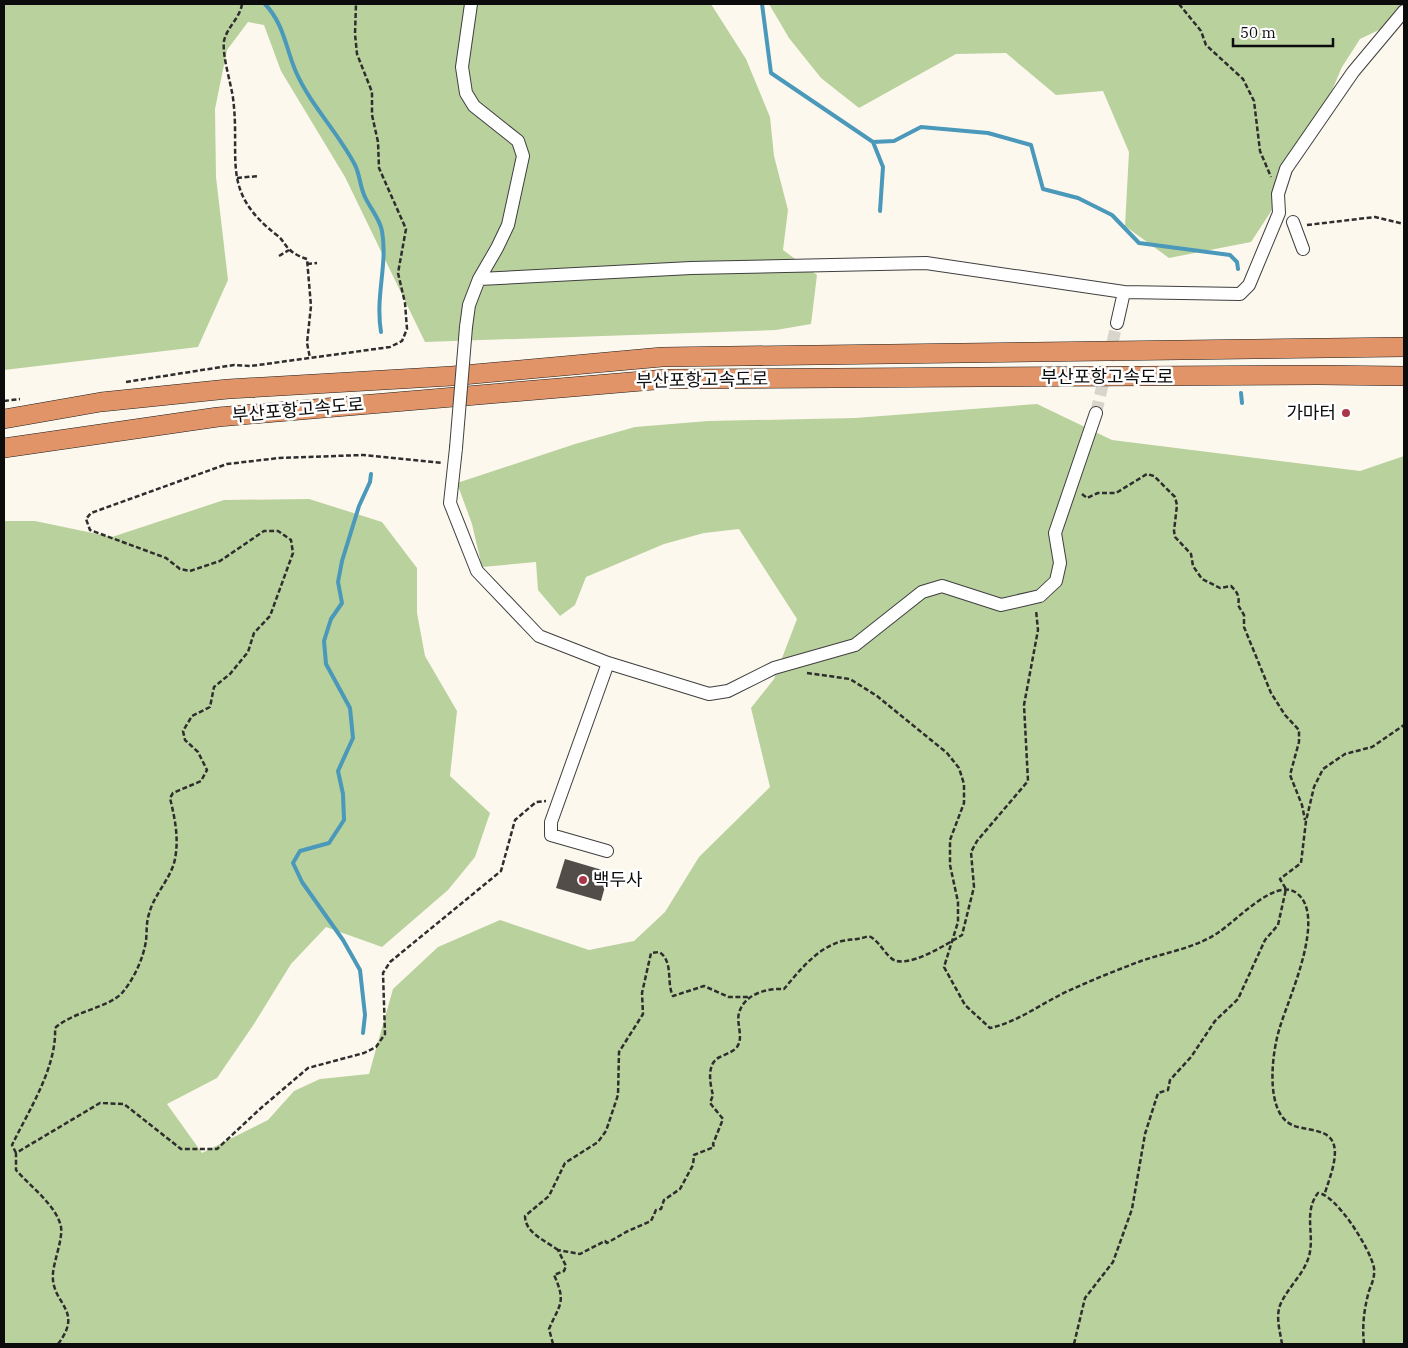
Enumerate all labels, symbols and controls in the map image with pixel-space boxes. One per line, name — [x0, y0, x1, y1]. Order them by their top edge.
scale bar — [1233, 15, 1333, 47]
text: 50 m — [1240, 23, 1276, 42]
street label: 부산포항고속도로 — [1041, 365, 1173, 388]
street label: 부산포항고속도로 — [636, 367, 768, 392]
street label: 부산포항고속도로 — [231, 392, 365, 427]
place label: 가마터 — [1286, 401, 1336, 424]
marker: 가마터 — [1340, 407, 1352, 419]
place label: 백두사 — [593, 868, 643, 891]
marker: 백두사 — [577, 874, 589, 886]

